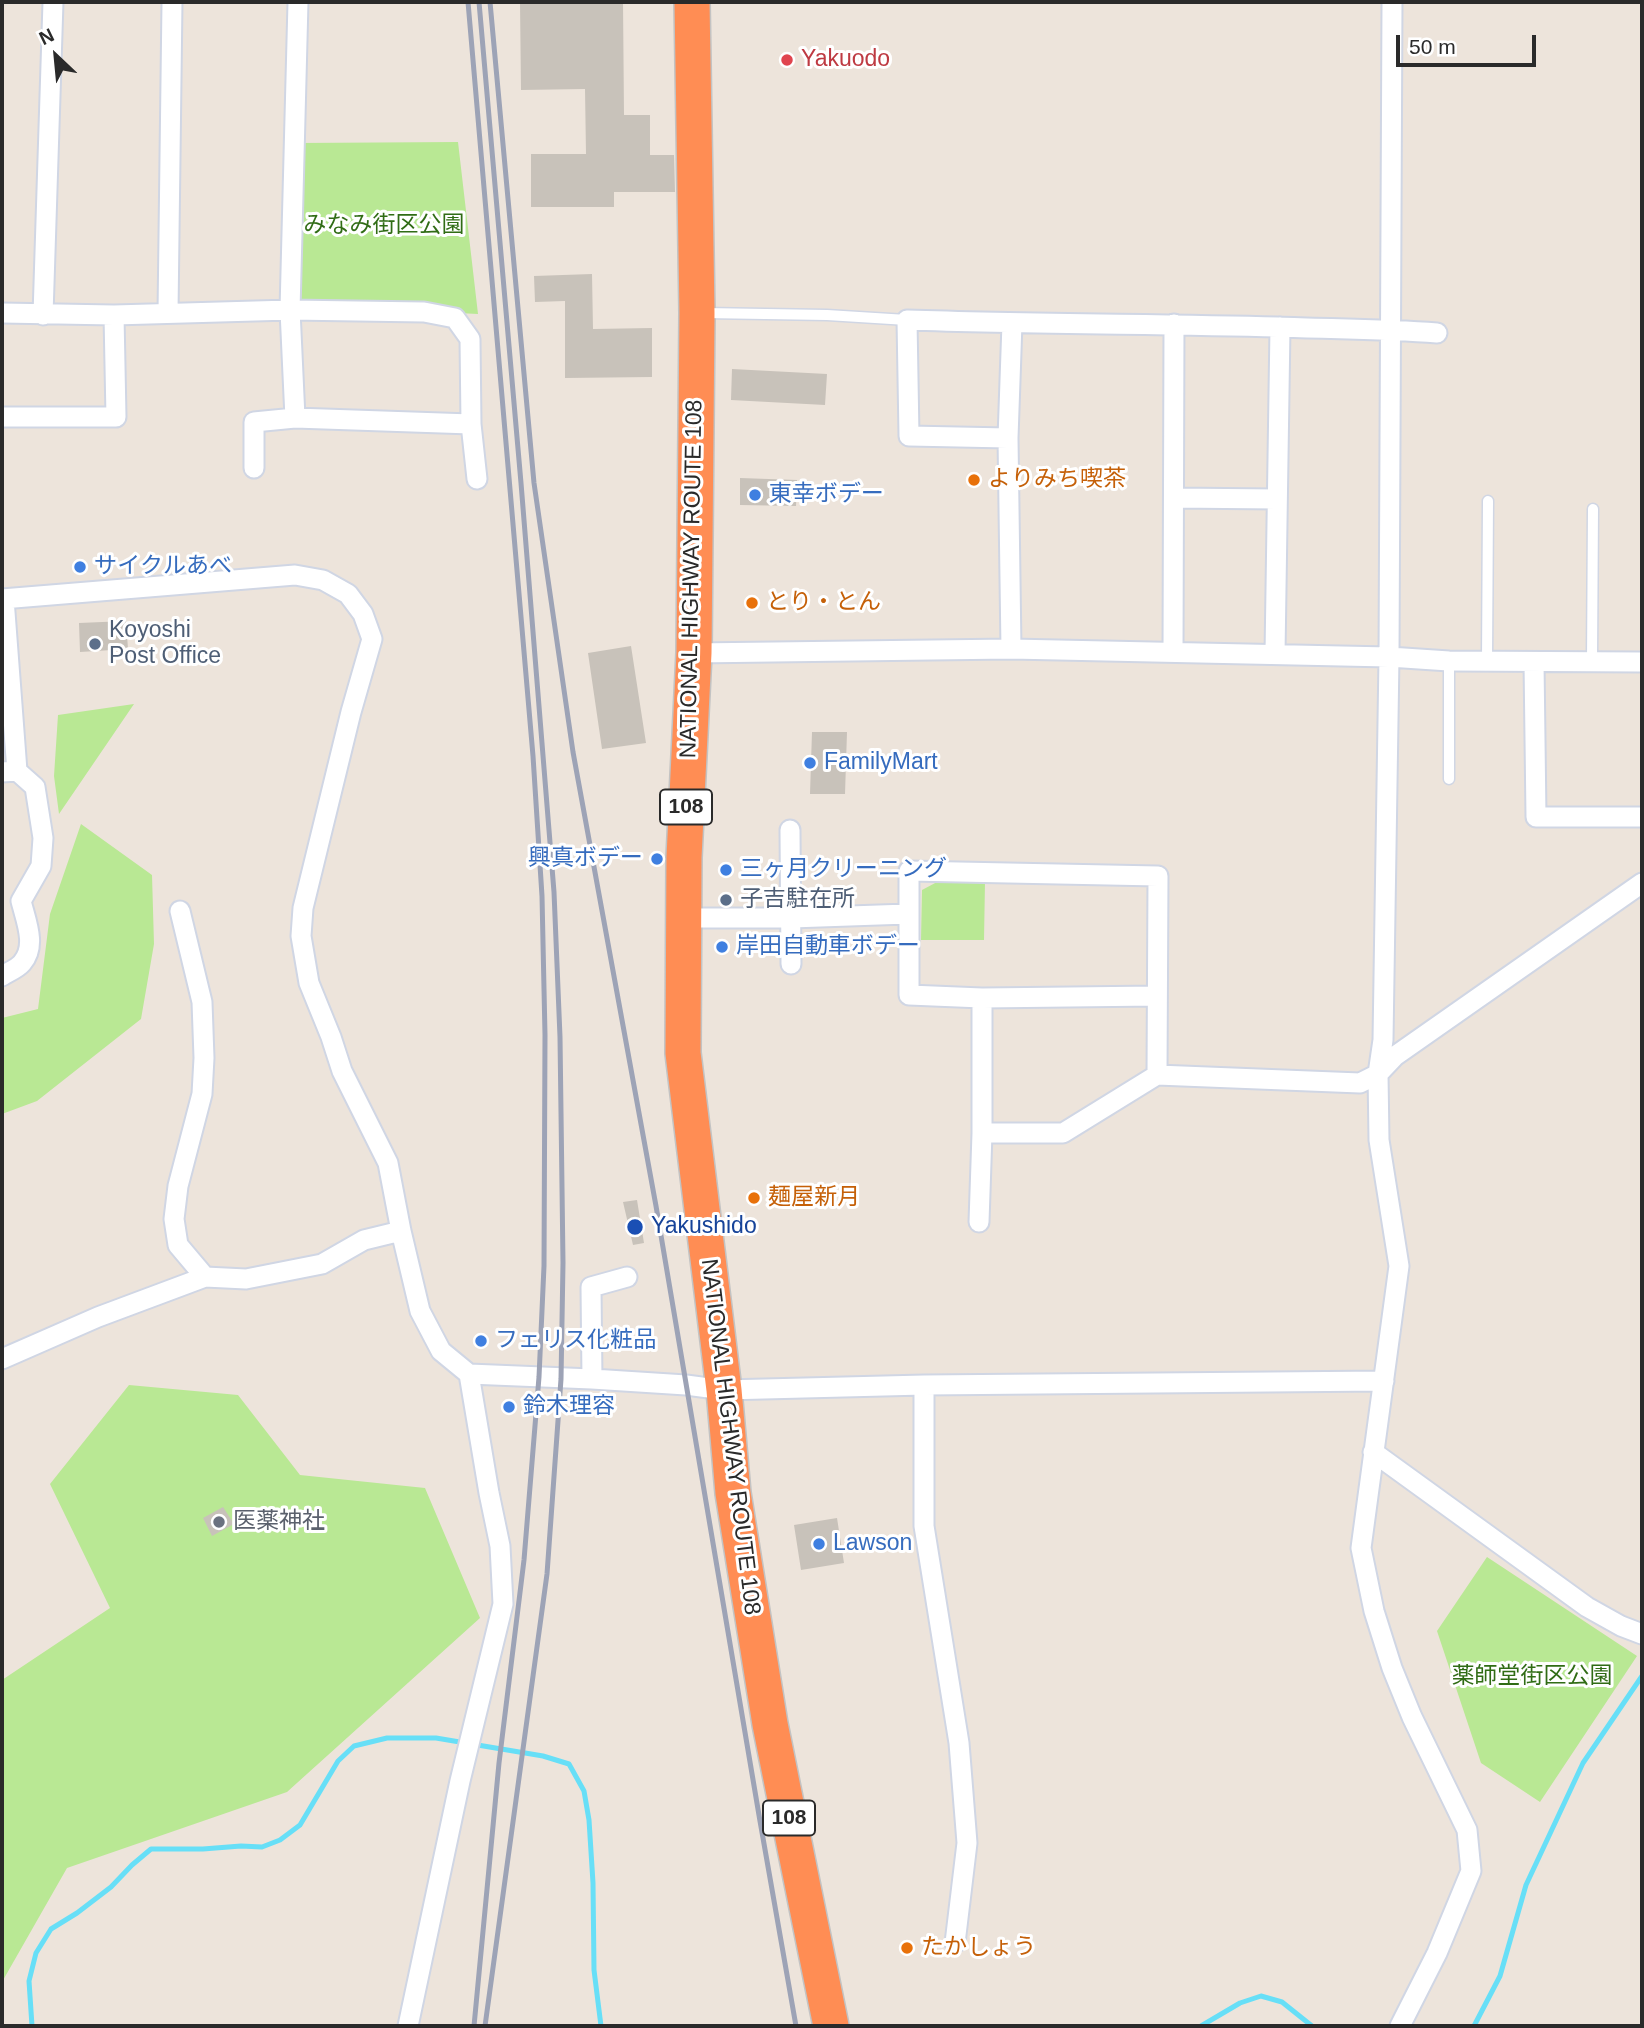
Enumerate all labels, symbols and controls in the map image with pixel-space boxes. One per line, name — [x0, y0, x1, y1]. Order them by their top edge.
north arrow — [21, 21, 91, 91]
scale bar — [1399, 21, 1539, 65]
text: N — [36, 24, 57, 49]
text: 50 m — [1409, 35, 1456, 58]
place label: Yakuodo — [801, 46, 890, 74]
marker: Yakuodo — [779, 52, 795, 68]
park label: みなみ街区公園 — [304, 212, 464, 240]
street label: NATIONAL HIGHWAY ROUTE 108 — [675, 399, 709, 759]
place label: よりみち喫茶 — [988, 466, 1126, 494]
marker: よりみち喫茶 — [966, 472, 982, 488]
place label: 東幸ボデー — [769, 481, 884, 509]
marker: 東幸ボデー — [747, 487, 763, 503]
place label: サイクルあべ — [94, 553, 232, 581]
marker: サイクルあべ — [72, 559, 88, 575]
place label: とり・とん — [766, 589, 881, 617]
marker: とり・とん — [744, 595, 760, 611]
place label: Koyoshi Post Office — [109, 617, 221, 671]
marker: Koyoshi Post Office — [87, 636, 103, 652]
place label: FamilyMart — [824, 749, 938, 777]
marker: FamilyMart — [802, 755, 818, 771]
road number: 108 — [660, 790, 712, 824]
place label: 興真ボデー — [528, 845, 643, 873]
marker: 興真ボデー — [649, 851, 665, 867]
place label: 三ヶ月クリーニング — [740, 856, 947, 884]
marker: 三ヶ月クリーニング — [718, 862, 734, 878]
place label: 子吉駐在所 — [740, 886, 855, 914]
marker: 子吉駐在所 — [718, 892, 734, 908]
place label: 岸田自動車ボデー — [736, 933, 920, 961]
marker: 岸田自動車ボデー — [714, 939, 730, 955]
place label: 麺屋新月 — [768, 1184, 860, 1212]
marker: 麺屋新月 — [746, 1190, 762, 1206]
place label: Yakushido — [651, 1213, 757, 1241]
marker: Yakushido — [625, 1217, 645, 1237]
street label: NATIONAL HIGHWAY ROUTE 108 — [694, 1257, 766, 1617]
place label: フェリス化粧品 — [495, 1327, 656, 1355]
marker: フェリス化粧品 — [473, 1333, 489, 1349]
place label: 鈴木理容 — [523, 1393, 615, 1421]
marker: 鈴木理容 — [501, 1399, 517, 1415]
place label: 医薬神社 — [233, 1508, 325, 1536]
marker: 医薬神社 — [211, 1514, 227, 1530]
place label: Lawson — [833, 1530, 912, 1558]
marker: Lawson — [811, 1536, 827, 1552]
park label: 薬師堂街区公園 — [1452, 1663, 1612, 1691]
road number: 108 — [763, 1800, 815, 1836]
place label: たかしょう — [921, 1934, 1036, 1962]
marker: たかしょう — [899, 1940, 915, 1956]

